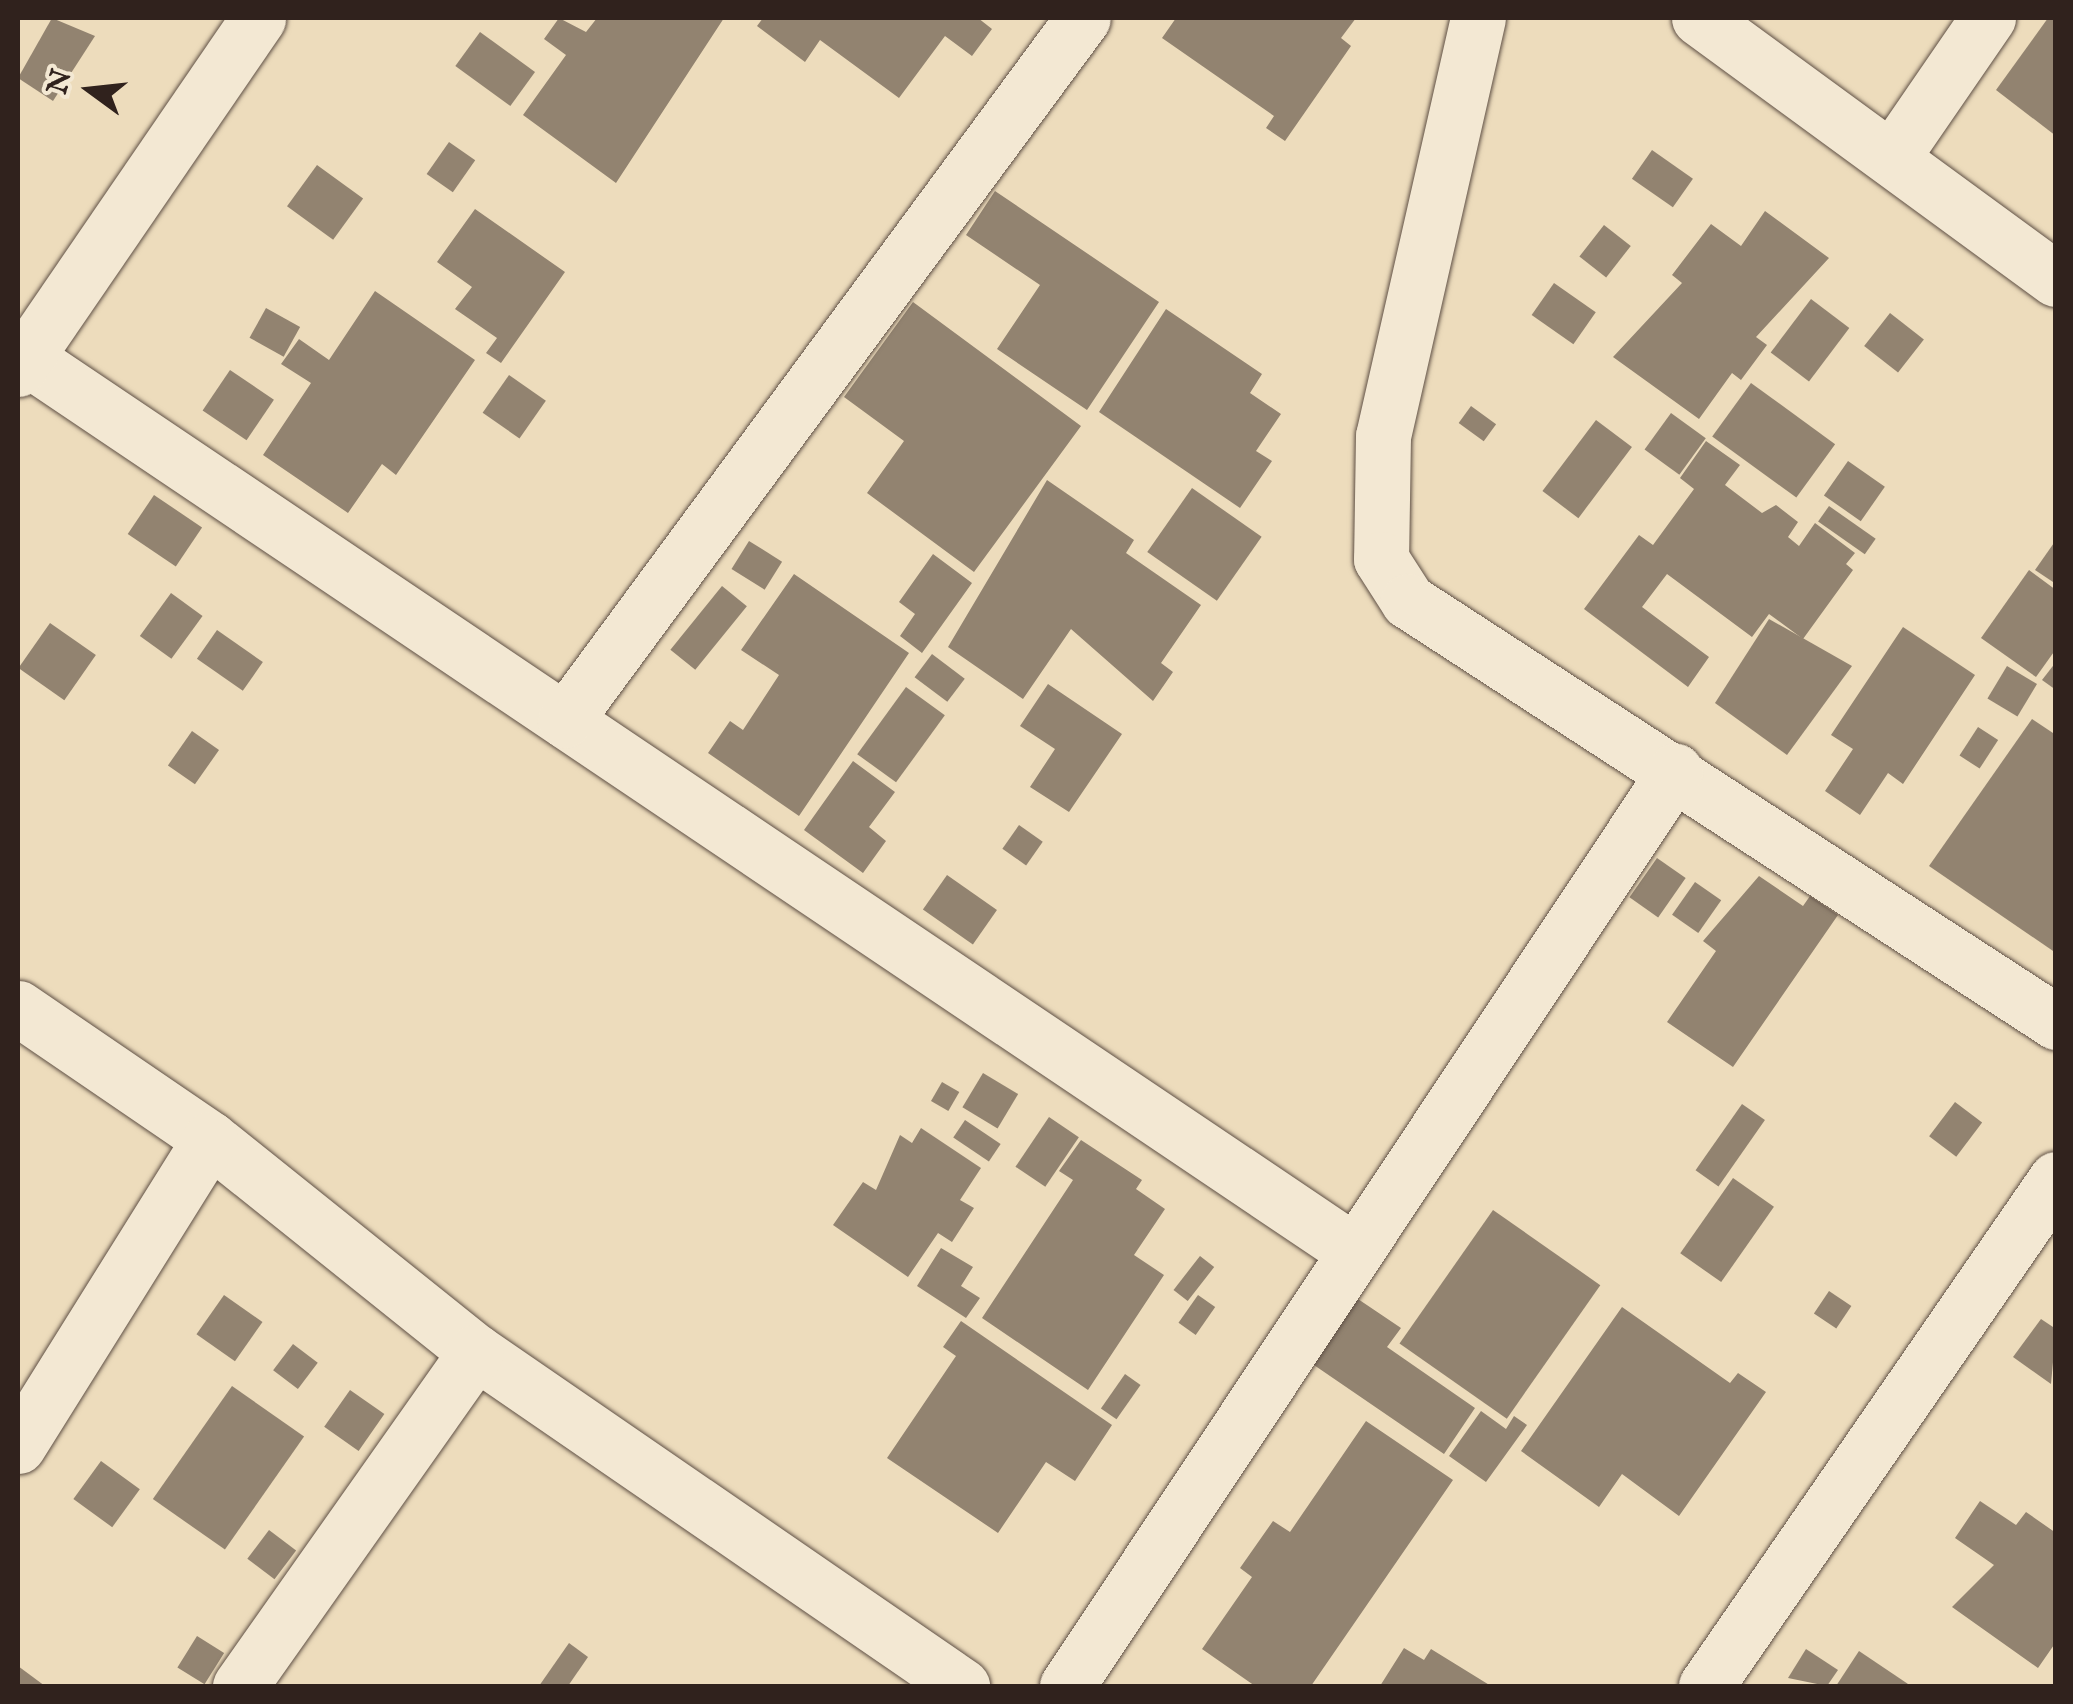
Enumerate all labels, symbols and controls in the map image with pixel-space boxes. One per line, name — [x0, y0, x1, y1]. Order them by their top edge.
north arrow — [40, 40, 140, 140]
text: N — [40, 66, 81, 98]

